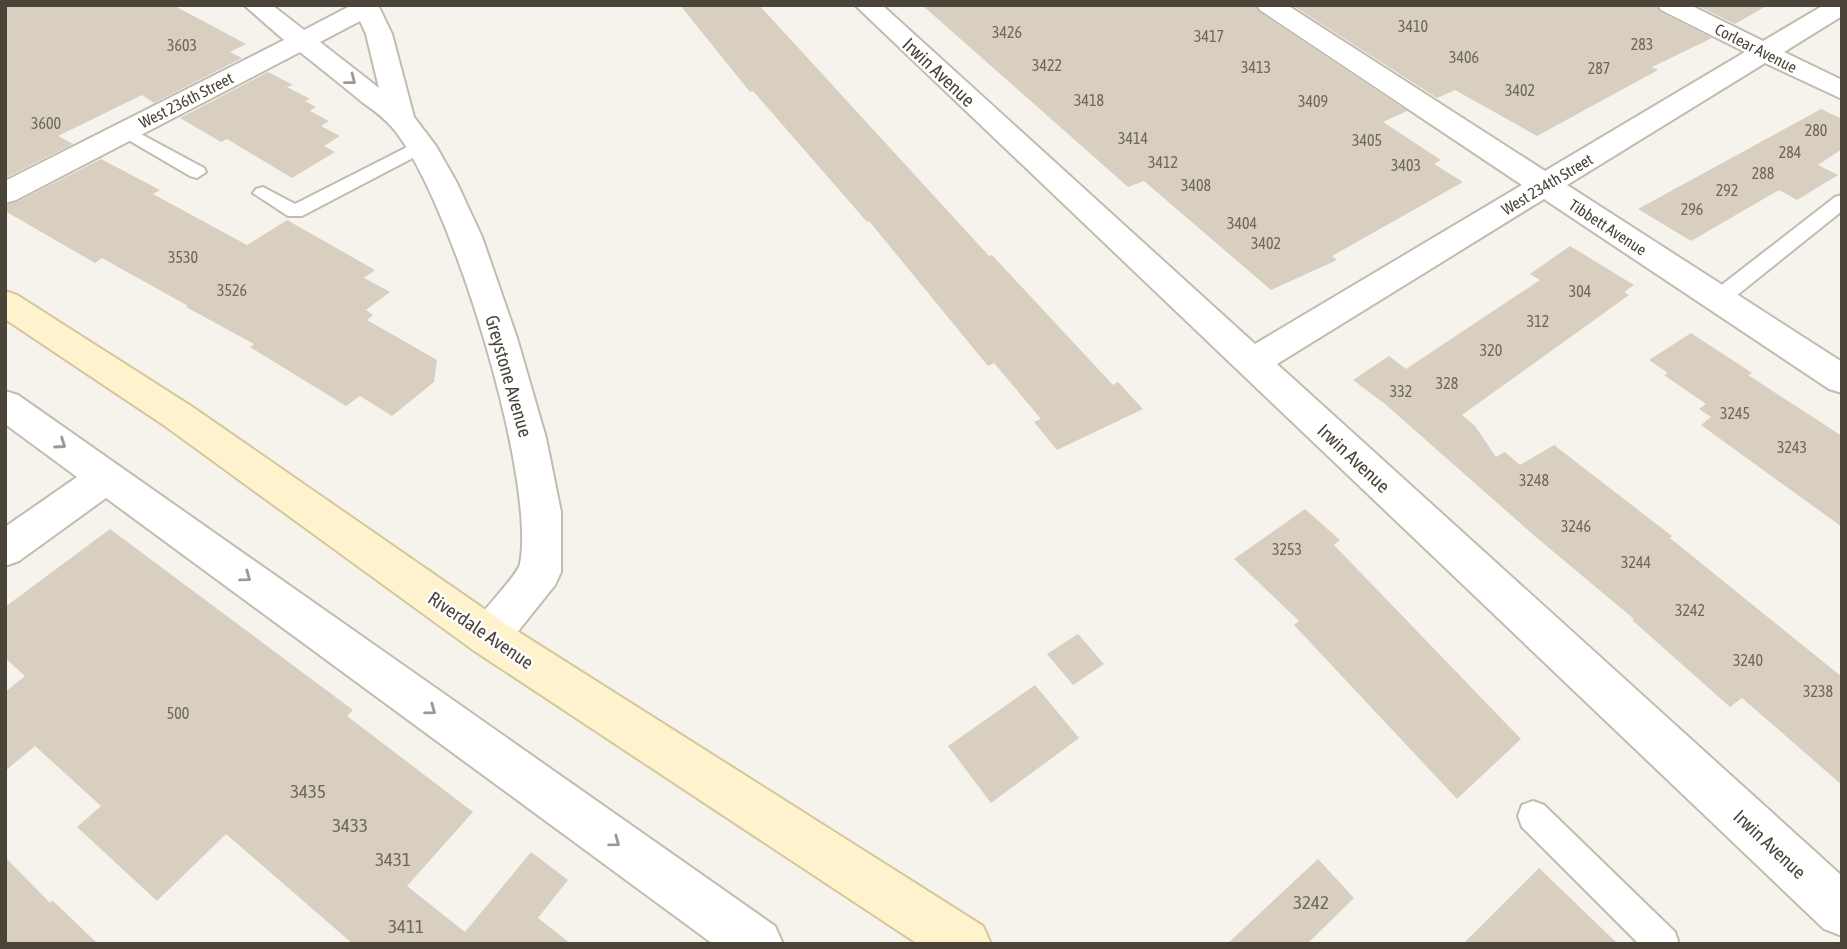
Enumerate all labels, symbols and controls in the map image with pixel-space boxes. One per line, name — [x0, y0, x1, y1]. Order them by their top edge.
house number: 3410 — [1398, 17, 1428, 35]
street label: Corlear Avenue — [1712, 20, 1800, 76]
house number: 3426 — [992, 23, 1022, 41]
house number: 3417 — [1194, 27, 1224, 45]
street label: Irwin Avenue — [898, 33, 980, 111]
house number: 283 — [1631, 35, 1653, 53]
house number: 3603 — [167, 36, 197, 54]
house number: 3406 — [1449, 48, 1479, 66]
house number: 3422 — [1032, 56, 1062, 74]
house number: 3413 — [1241, 58, 1271, 76]
house number: 287 — [1588, 59, 1610, 77]
street label: West 236th Street — [136, 68, 236, 131]
one-way arrow — [343, 71, 355, 84]
house number: 3402 — [1505, 81, 1535, 99]
house number: 3418 — [1074, 91, 1104, 109]
house number: 3409 — [1298, 92, 1328, 110]
house number: 3600 — [31, 114, 61, 132]
house number: 280 — [1805, 121, 1827, 139]
house number: 3414 — [1118, 129, 1148, 147]
house number: 3405 — [1352, 131, 1382, 149]
house number: 284 — [1779, 143, 1801, 161]
street label: West 234th Street — [1498, 150, 1596, 218]
house number: 3412 — [1148, 153, 1178, 171]
house number: 3403 — [1391, 156, 1421, 174]
house number: 288 — [1752, 164, 1774, 182]
house number: 3408 — [1181, 176, 1211, 194]
house number: 292 — [1716, 181, 1738, 199]
street label: Tibbett Avenue — [1566, 195, 1650, 259]
house number: 296 — [1681, 200, 1703, 218]
house number: 3404 — [1227, 214, 1257, 232]
house number: 3402 — [1251, 234, 1281, 252]
house number: 3530 — [168, 248, 198, 266]
house number: 3526 — [217, 281, 247, 299]
house number: 304 — [1569, 282, 1591, 300]
street label: Greystone Avenue — [481, 312, 537, 440]
house number: 312 — [1527, 312, 1549, 330]
house number: 320 — [1480, 341, 1502, 359]
house number: 328 — [1436, 374, 1458, 392]
house number: 332 — [1390, 382, 1412, 400]
house number: 3245 — [1720, 404, 1750, 422]
street label: Irwin Avenue — [1313, 419, 1395, 497]
one-way arrow — [53, 436, 66, 448]
house number: 3243 — [1777, 438, 1807, 456]
house number: 3248 — [1519, 471, 1549, 489]
house number: 3246 — [1561, 517, 1591, 535]
house number: 3253 — [1272, 540, 1302, 558]
house number: 3244 — [1621, 553, 1651, 571]
one-way arrow — [238, 569, 251, 581]
street label: Riverdale Avenue — [424, 587, 538, 673]
house number: 3242 — [1675, 601, 1705, 619]
house number: 3240 — [1733, 651, 1763, 669]
house number: 3238 — [1803, 682, 1833, 700]
one-way arrow — [423, 701, 436, 714]
house number: 500 — [167, 704, 189, 722]
house number: 3435 — [290, 780, 326, 802]
street label: Irwin Avenue — [1729, 805, 1811, 883]
house number: 3433 — [332, 814, 368, 836]
one-way arrow — [607, 834, 620, 846]
house number: 3431 — [375, 848, 411, 870]
house number: 3242 — [1293, 891, 1329, 913]
house number: 3411 — [388, 915, 424, 937]

